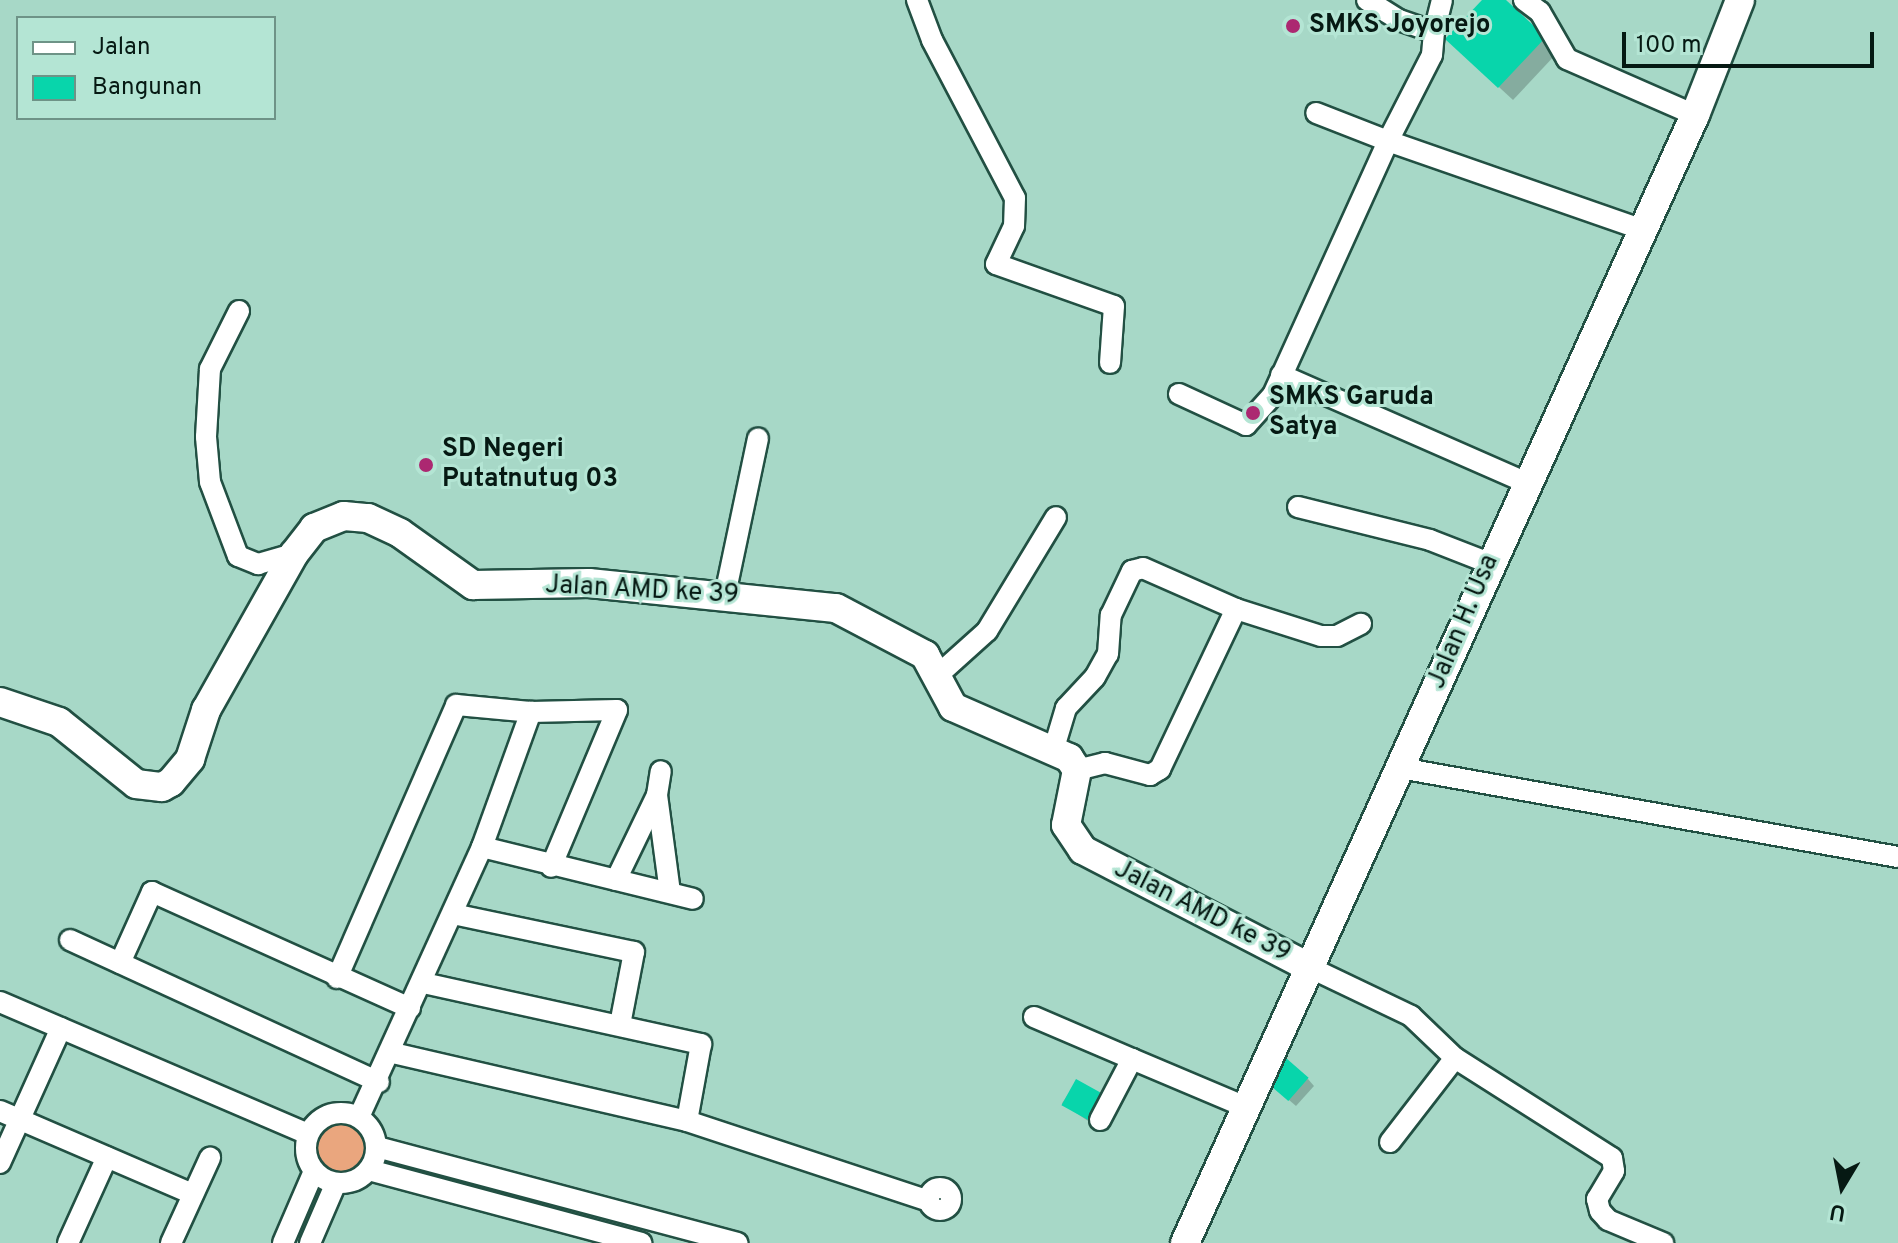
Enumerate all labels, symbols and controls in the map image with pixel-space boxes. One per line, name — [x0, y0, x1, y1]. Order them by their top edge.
place label: SMKS Joyorejo — [1309, 10, 1491, 42]
legend — [16, 16, 276, 120]
scale bar — [1626, 16, 1878, 66]
marker: SMKS Joyorejo — [1284, 17, 1302, 35]
text: 100 m — [1636, 31, 1702, 61]
text: Jalan — [92, 33, 150, 63]
text: Bangunan — [92, 73, 202, 103]
place label: SMKS Garuda Satya — [1269, 382, 1434, 444]
marker: SMKS Garuda Satya — [1244, 404, 1262, 422]
place label: SD Negeri Putatnutug 03 — [442, 434, 618, 496]
marker: SD Negeri Putatnutug 03 — [417, 456, 435, 474]
street label: Jalan H. Usa — [1422, 550, 1506, 694]
street label: Jalan AMD ke 39 — [544, 570, 740, 612]
street label: Jalan AMD ke 39 — [1108, 854, 1296, 970]
north arrow — [1802, 1147, 1882, 1227]
text: U — [1828, 1196, 1848, 1226]

